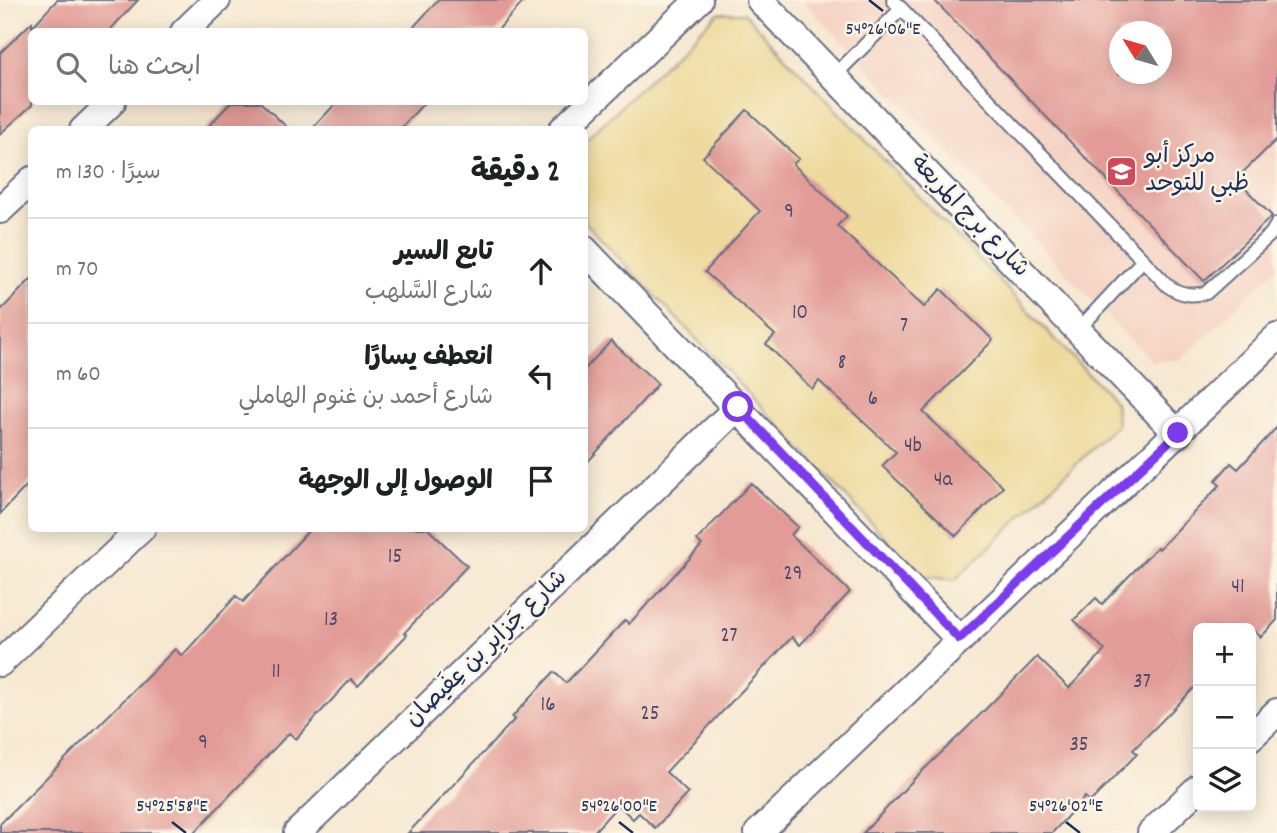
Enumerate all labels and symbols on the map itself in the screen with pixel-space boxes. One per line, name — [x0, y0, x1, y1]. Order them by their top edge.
text: 54°26'06"E — [845, 18, 921, 43]
north arrow — [1109, 21, 1172, 84]
place label: مركز أبو ظبي للتوحد — [1143, 139, 1249, 203]
street label: شارع برج المربعة — [902, 148, 1036, 286]
school or university icon: مركز أبو ظبي للتوحد — [1105, 154, 1139, 188]
house number: 9 — [784, 198, 794, 228]
house number: 10 — [792, 299, 808, 329]
house number: 7 — [900, 312, 908, 342]
house number: 8 — [838, 349, 846, 379]
house number: 6 — [868, 385, 878, 415]
route start — [722, 391, 753, 422]
route end — [1162, 417, 1193, 448]
house number: 4b — [904, 432, 922, 462]
house number: 4a — [934, 466, 953, 496]
house number: 15 — [388, 543, 402, 573]
house number: 29 — [784, 560, 802, 590]
street label: شارع جَزايِر بن عِفَيصان — [398, 562, 576, 736]
house number: 41 — [1231, 573, 1245, 603]
house number: 13 — [324, 606, 338, 636]
house number: 27 — [720, 622, 738, 652]
house number: 11 — [271, 658, 281, 688]
house number: 37 — [1133, 668, 1151, 698]
house number: 16 — [541, 691, 555, 721]
house number: 25 — [641, 700, 659, 730]
house number: 9 — [198, 729, 208, 759]
house number: 35 — [1069, 731, 1089, 761]
text: 54°25'58"E — [136, 795, 208, 820]
text: 54°26'00"E — [581, 795, 657, 820]
text: 54°26'02"E — [1029, 795, 1103, 820]

